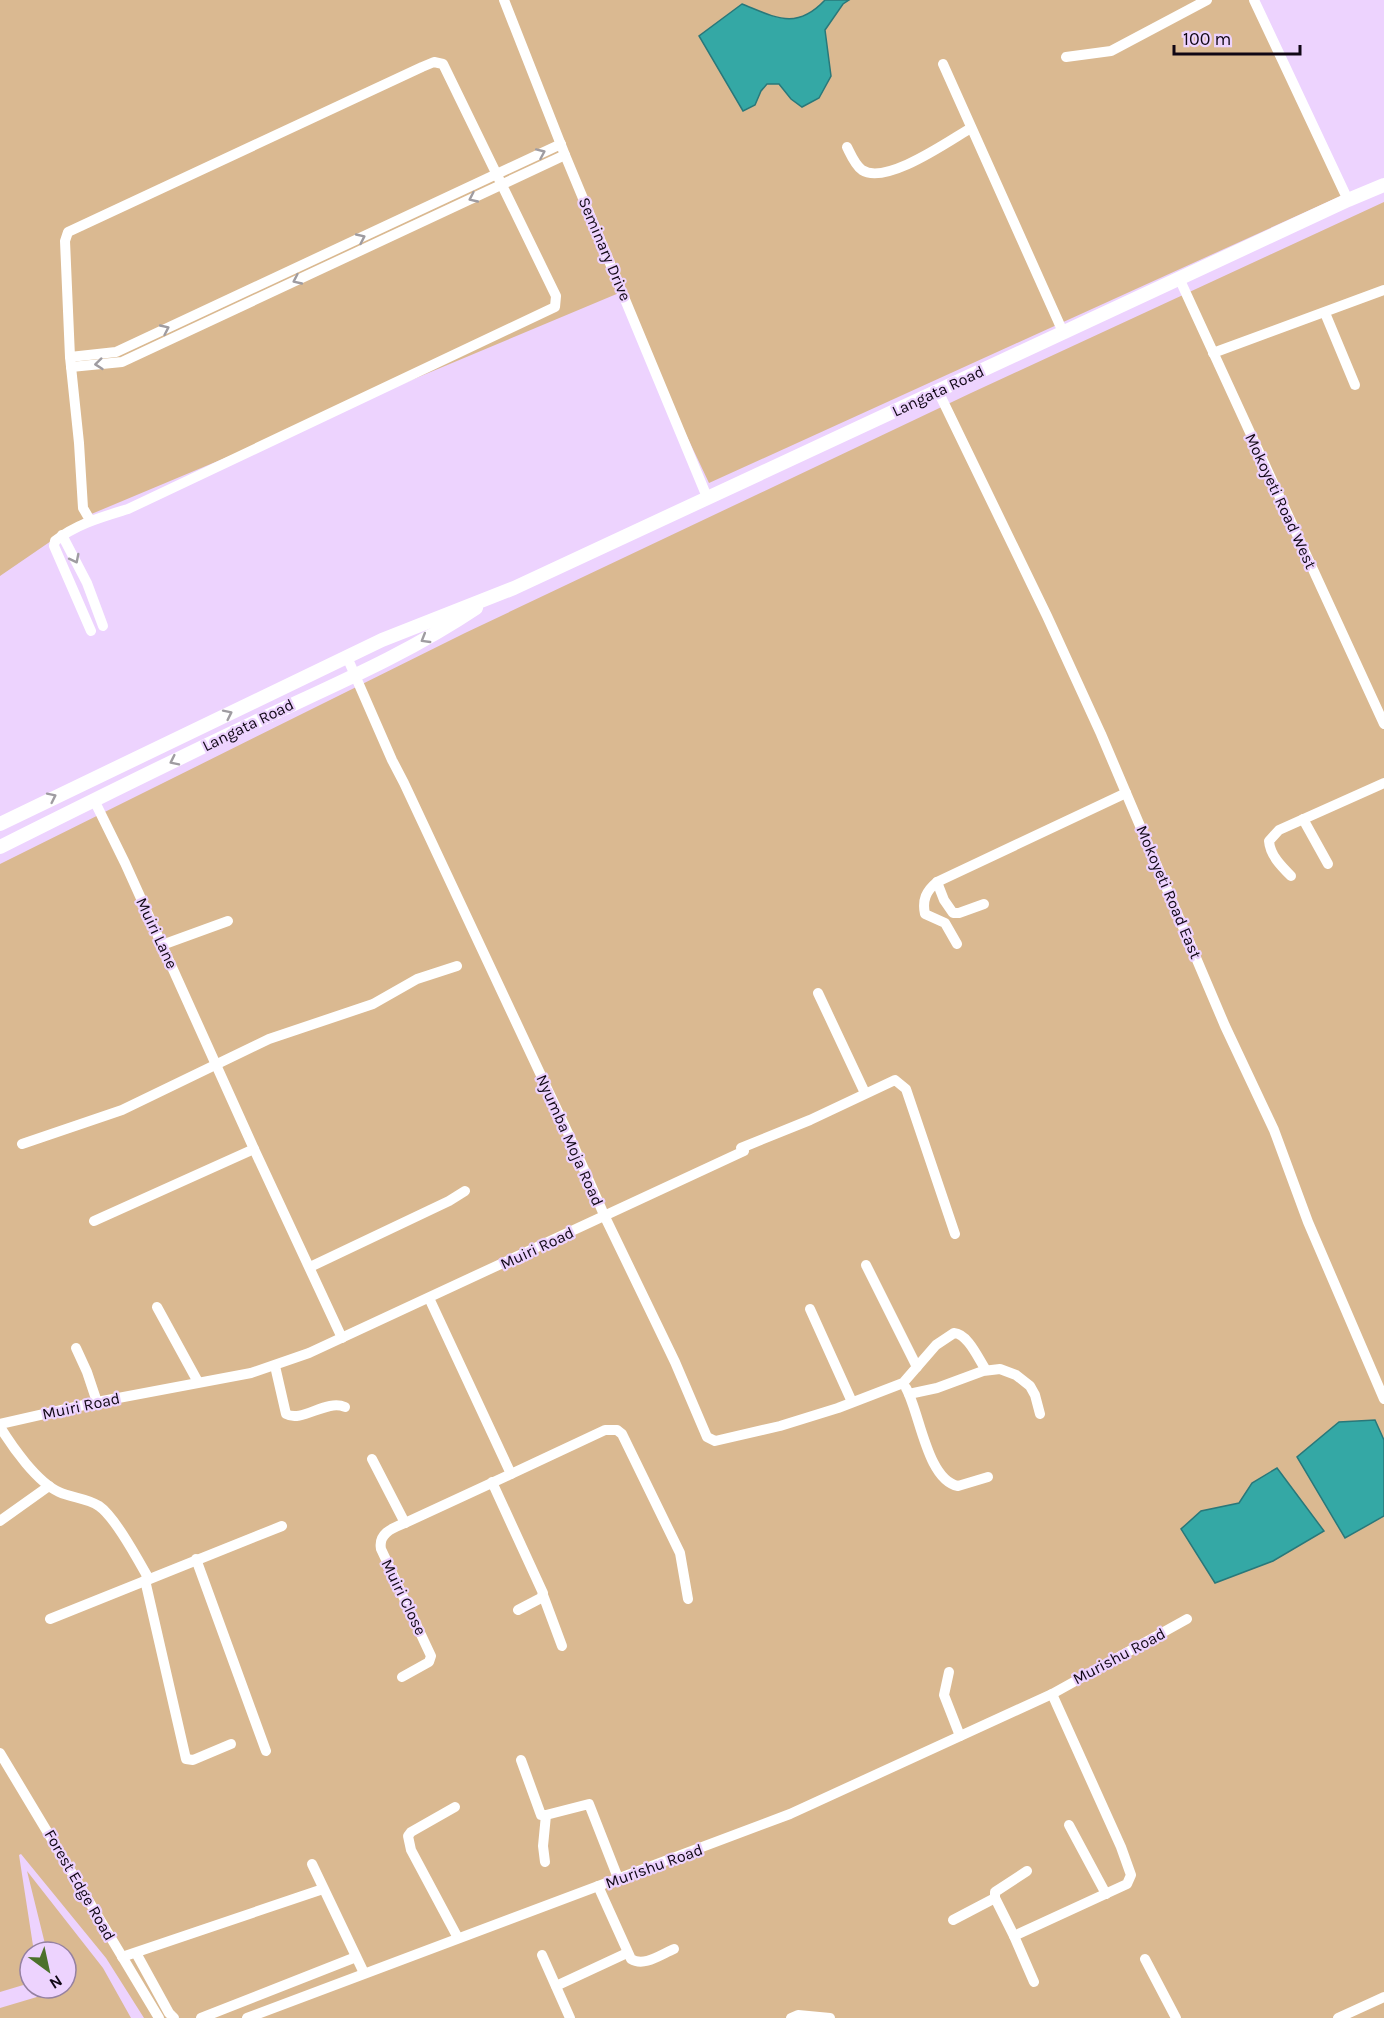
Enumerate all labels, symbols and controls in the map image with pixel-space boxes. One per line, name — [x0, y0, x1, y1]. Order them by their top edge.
scale bar — [1174, 18, 1300, 56]
text: 100 m — [1183, 28, 1231, 50]
one-way arrow — [534, 148, 545, 160]
one-way arrow — [469, 191, 480, 203]
street label: Seminary Drive — [575, 194, 635, 304]
one-way arrow — [354, 234, 365, 246]
one-way arrow — [292, 273, 303, 285]
one-way arrow — [158, 324, 169, 336]
one-way arrow — [94, 357, 103, 370]
street label: Langata Road — [889, 361, 987, 421]
street label: Mokoyeti Road West — [1241, 430, 1321, 572]
one-way arrow — [67, 552, 79, 563]
one-way arrow — [421, 632, 431, 643]
street label: Langata Road — [199, 695, 297, 755]
one-way arrow — [222, 709, 233, 721]
one-way arrow — [170, 754, 181, 766]
one-way arrow — [46, 793, 57, 805]
street label: Mokoyeti Road East — [1132, 822, 1206, 962]
street label: Muiri Lane — [132, 894, 182, 972]
street label: Nyumba Moja Road — [532, 1071, 608, 1209]
street label: Muiri Road — [497, 1223, 577, 1273]
street label: Muiri Road — [40, 1388, 122, 1424]
street label: Muiri Close — [377, 1556, 431, 1638]
street label: Murishu Road — [1069, 1624, 1169, 1688]
street label: Forest Edge Road — [40, 1826, 120, 1944]
street label: Murishu Road — [603, 1840, 705, 1892]
north arrow — [18, 1940, 78, 2000]
text: N — [46, 1971, 66, 1993]

